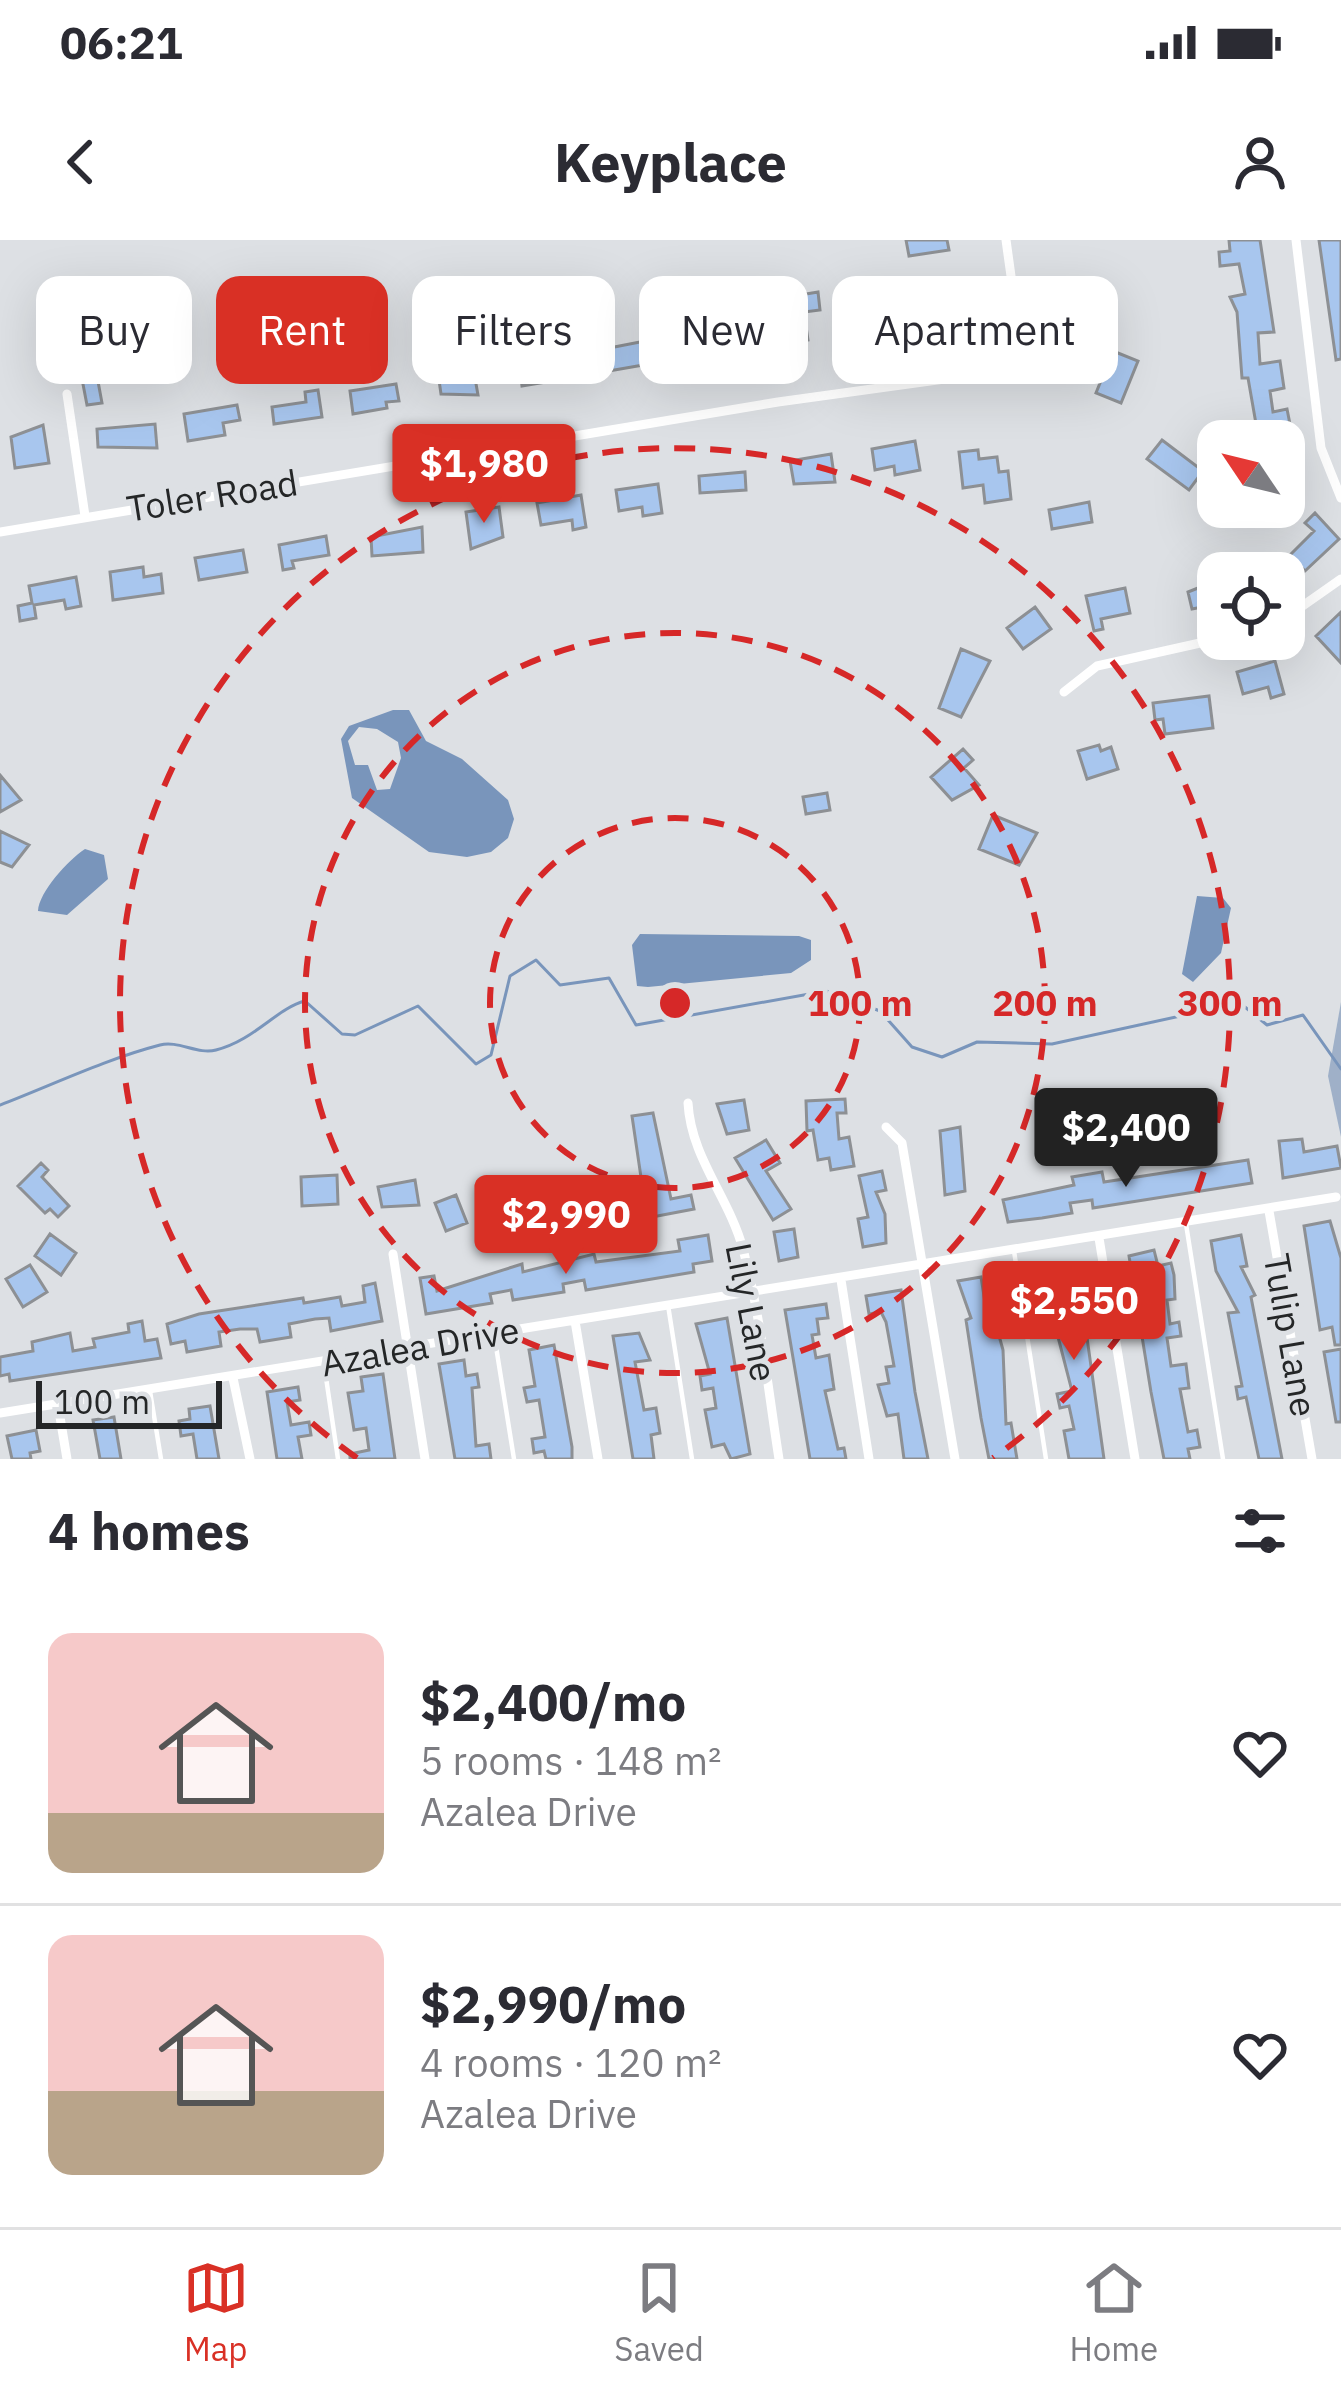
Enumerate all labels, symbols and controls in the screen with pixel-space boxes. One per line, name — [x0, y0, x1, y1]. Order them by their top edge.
text: 06:21 — [60, 13, 183, 71]
text: Keyplace — [554, 127, 787, 197]
icon: back — [48, 129, 114, 195]
icon: person — [1227, 129, 1293, 195]
chip: Buy — [36, 276, 192, 384]
chip: Rent — [216, 276, 388, 384]
chip: Filters — [412, 276, 615, 384]
chip: New — [639, 276, 808, 384]
chip: Apartment — [832, 276, 1118, 384]
north arrow — [1197, 420, 1305, 528]
map controls — [1197, 420, 1305, 660]
pin: $1,980 — [386, 424, 582, 526]
text: $1,980 — [419, 437, 549, 488]
street label: Toler Road — [123, 458, 301, 532]
button: locate — [1197, 552, 1305, 660]
text: 100 m — [807, 979, 913, 1026]
text: 200 m — [992, 979, 1098, 1026]
text: 300 m — [1177, 979, 1283, 1026]
centre of rings — [654, 982, 696, 1024]
pin: $2,400 — [1028, 1088, 1224, 1190]
text: $2,400 — [1061, 1101, 1191, 1152]
pin: $2,990 — [468, 1175, 664, 1277]
text: $2,990 — [501, 1188, 631, 1239]
street label: Lily Lane — [716, 1239, 788, 1385]
street label: Tulip Lane — [1254, 1250, 1328, 1420]
pin: $2,550 — [976, 1261, 1172, 1363]
text: $2,550 — [1009, 1274, 1139, 1325]
street label: Azalea Drive — [317, 1305, 523, 1387]
scale bar — [36, 1375, 222, 1428]
text: 100 m — [54, 1380, 150, 1423]
text: 4 homes — [48, 1498, 250, 1564]
icon: filters — [1227, 1498, 1293, 1564]
text: $2,400/mo — [420, 1669, 686, 1735]
icon: home — [144, 1681, 288, 1825]
icon: heart — [1227, 1720, 1293, 1786]
text: 5 rooms · 148 m² — [420, 1735, 722, 1786]
text: Azalea Drive — [420, 1786, 637, 1837]
text: $2,990/mo — [420, 1971, 686, 2037]
icon: home — [144, 1983, 288, 2127]
icon: heart — [1227, 2022, 1293, 2088]
text: 4 rooms · 120 m² — [420, 2037, 722, 2088]
text: Azalea Drive — [420, 2088, 637, 2139]
tab: Map — [183, 2255, 249, 2370]
tab: Saved — [614, 2255, 704, 2370]
tab: Home — [1069, 2255, 1158, 2370]

